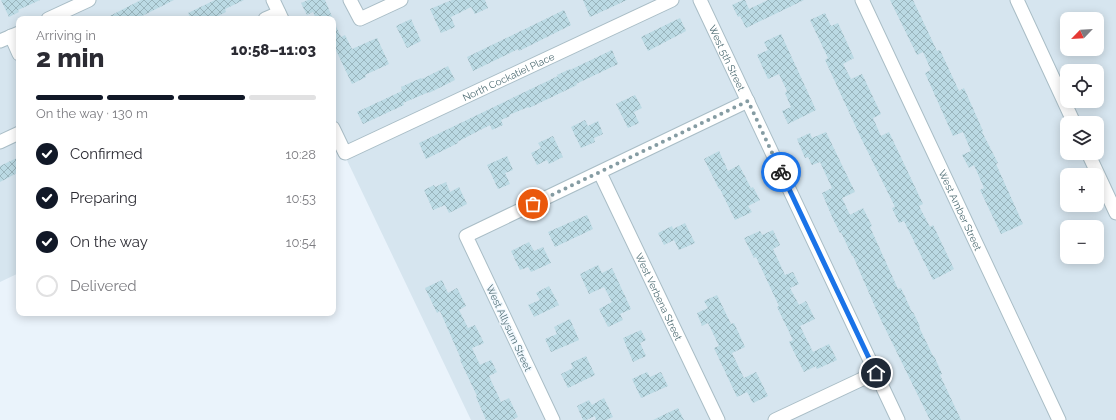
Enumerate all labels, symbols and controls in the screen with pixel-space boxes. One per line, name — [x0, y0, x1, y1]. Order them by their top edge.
north arrow — [1060, 12, 1104, 56]
map controls — [1060, 12, 1104, 264]
street label: West 5th Street — [707, 23, 748, 93]
text: Arriving in — [36, 28, 96, 43]
text: 10:58–11:03 — [231, 41, 316, 59]
text: 2 min — [36, 43, 104, 73]
street label: North Cockatiel Place — [461, 50, 556, 103]
button: locate — [1060, 64, 1104, 108]
text: On the way · 130 m — [36, 106, 148, 121]
button: layers — [1060, 116, 1104, 160]
icon: check — [36, 143, 58, 165]
text: Confirmed — [70, 145, 143, 163]
text: 10:28 — [286, 147, 316, 162]
courier — [761, 152, 801, 192]
icon: bike — [770, 161, 792, 183]
street label: West Amber Street — [937, 168, 984, 253]
button: + — [1060, 168, 1104, 212]
icon: check — [36, 187, 58, 209]
pin — [516, 187, 550, 221]
text: Preparing — [70, 189, 137, 207]
text: 10:53 — [286, 191, 316, 206]
icon: bag — [522, 193, 544, 215]
button: − — [1060, 220, 1104, 264]
icon: check — [36, 231, 58, 253]
text: On the way — [70, 233, 148, 251]
text: 10:54 — [286, 235, 316, 250]
street label: West Verbena Street — [634, 251, 685, 343]
text: Delivered — [70, 277, 137, 295]
street label: West Allysum Street — [484, 283, 534, 373]
pin — [859, 356, 893, 390]
icon: home — [865, 362, 887, 384]

